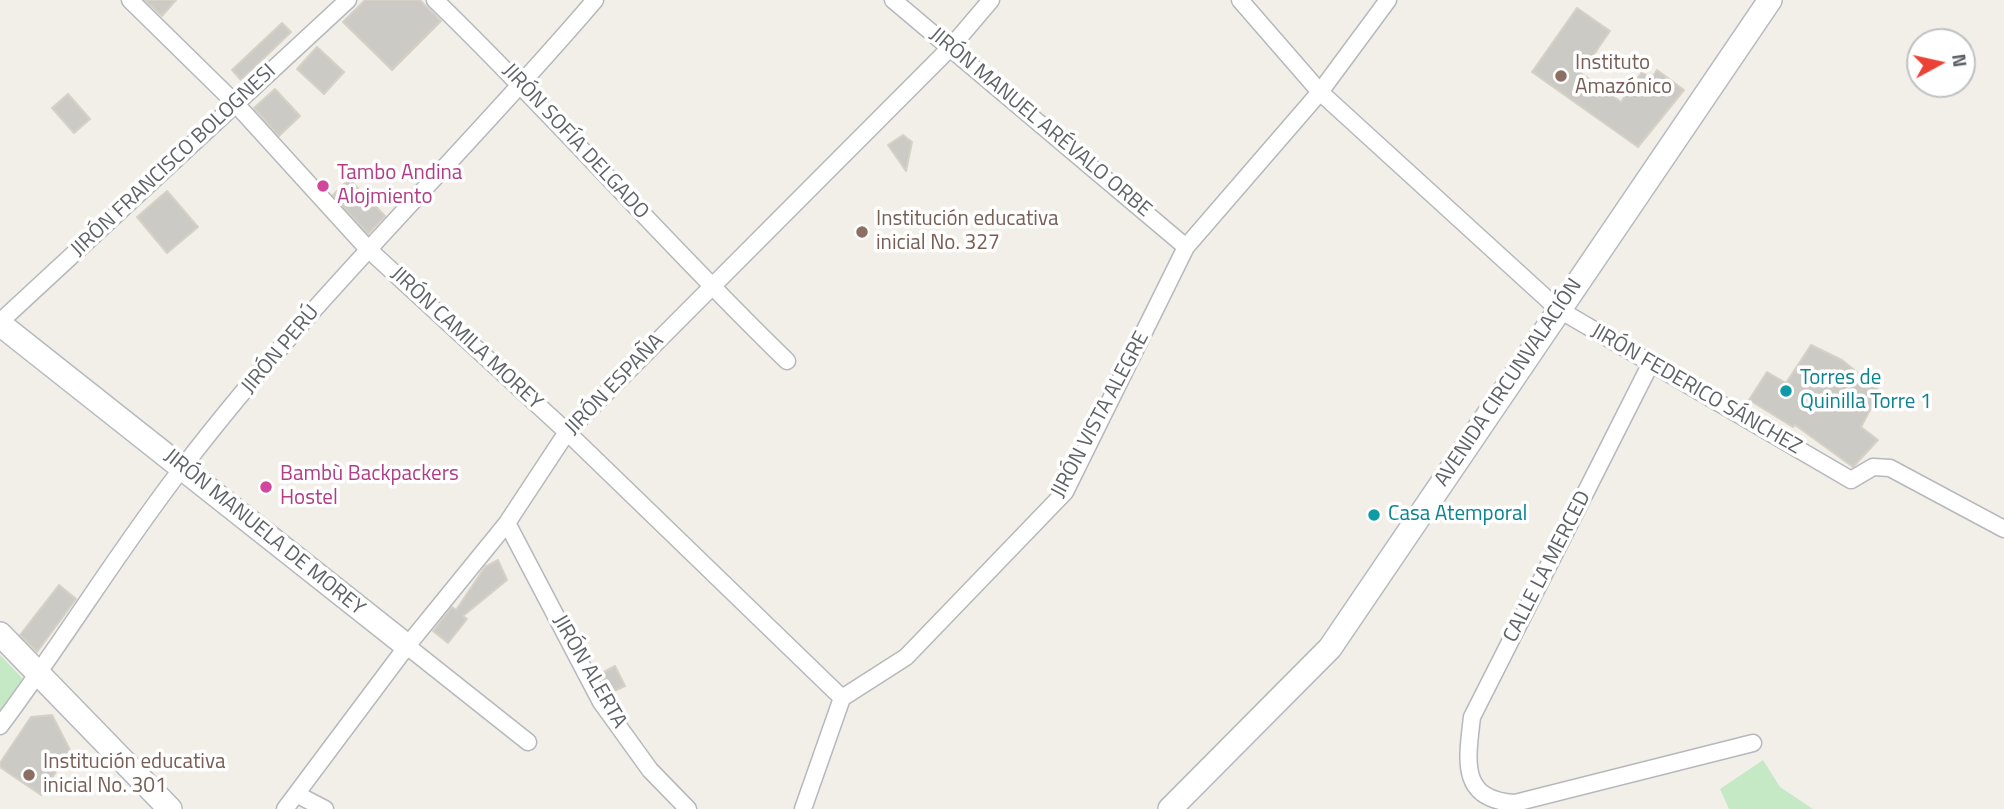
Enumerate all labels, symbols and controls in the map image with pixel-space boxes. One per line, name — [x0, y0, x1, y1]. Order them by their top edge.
street label: JIRÓN MANUEL ARÉVALO ORBE — [924, 23, 1156, 223]
north arrow — [1906, 28, 1976, 98]
place label: Instituto Amazónico — [1575, 51, 1672, 101]
text: N — [1945, 52, 1976, 69]
street label: JIRÓN SOFÍA DELGADO — [497, 59, 653, 225]
street label: JIRÓN FRANCISCO BOLOGNESI — [66, 60, 282, 262]
marker: Instituto Amazónico — [1553, 68, 1569, 84]
place label: Tambo Andina Alojmiento — [337, 161, 462, 211]
marker: Tambo Andina Alojmiento — [315, 178, 331, 194]
place label: Institución educativa inicial No. 327 — [876, 207, 1058, 257]
marker: Institución educativa inicial No. 327 — [854, 224, 870, 240]
street label: JIRÓN CAMILA MOREY — [385, 262, 547, 416]
street label: AVENIDA CIRCUNVALACIÓN — [1430, 274, 1588, 492]
street label: JIRÓN PERÚ — [237, 301, 325, 399]
street label: JIRÓN FEDERICO SÁNCHEZ — [1586, 319, 1806, 461]
street label: JIRÓN VISTA ALEGRE — [1047, 328, 1155, 502]
street label: JIRÓN ESPAÑA — [561, 329, 669, 441]
place label: Torres de Quinilla Torre 1 — [1800, 366, 1932, 416]
marker: Torres de Quinilla Torre 1 — [1778, 383, 1794, 399]
street label: JIRÓN MANUELA DE MOREY — [159, 444, 369, 622]
place label: Bambù Backpackers Hostel — [280, 462, 459, 512]
marker: Bambù Backpackers Hostel — [258, 479, 274, 495]
street label: CALLE LA MERCED — [1499, 487, 1597, 647]
place label: Casa Atemporal — [1388, 502, 1527, 528]
marker: Casa Atemporal — [1366, 507, 1382, 523]
street label: JIRÓN ALERTA — [547, 611, 631, 733]
place label: Institución educativa inicial No. 301 — [43, 750, 225, 800]
marker: Institución educativa inicial No. 301 — [21, 767, 37, 783]

